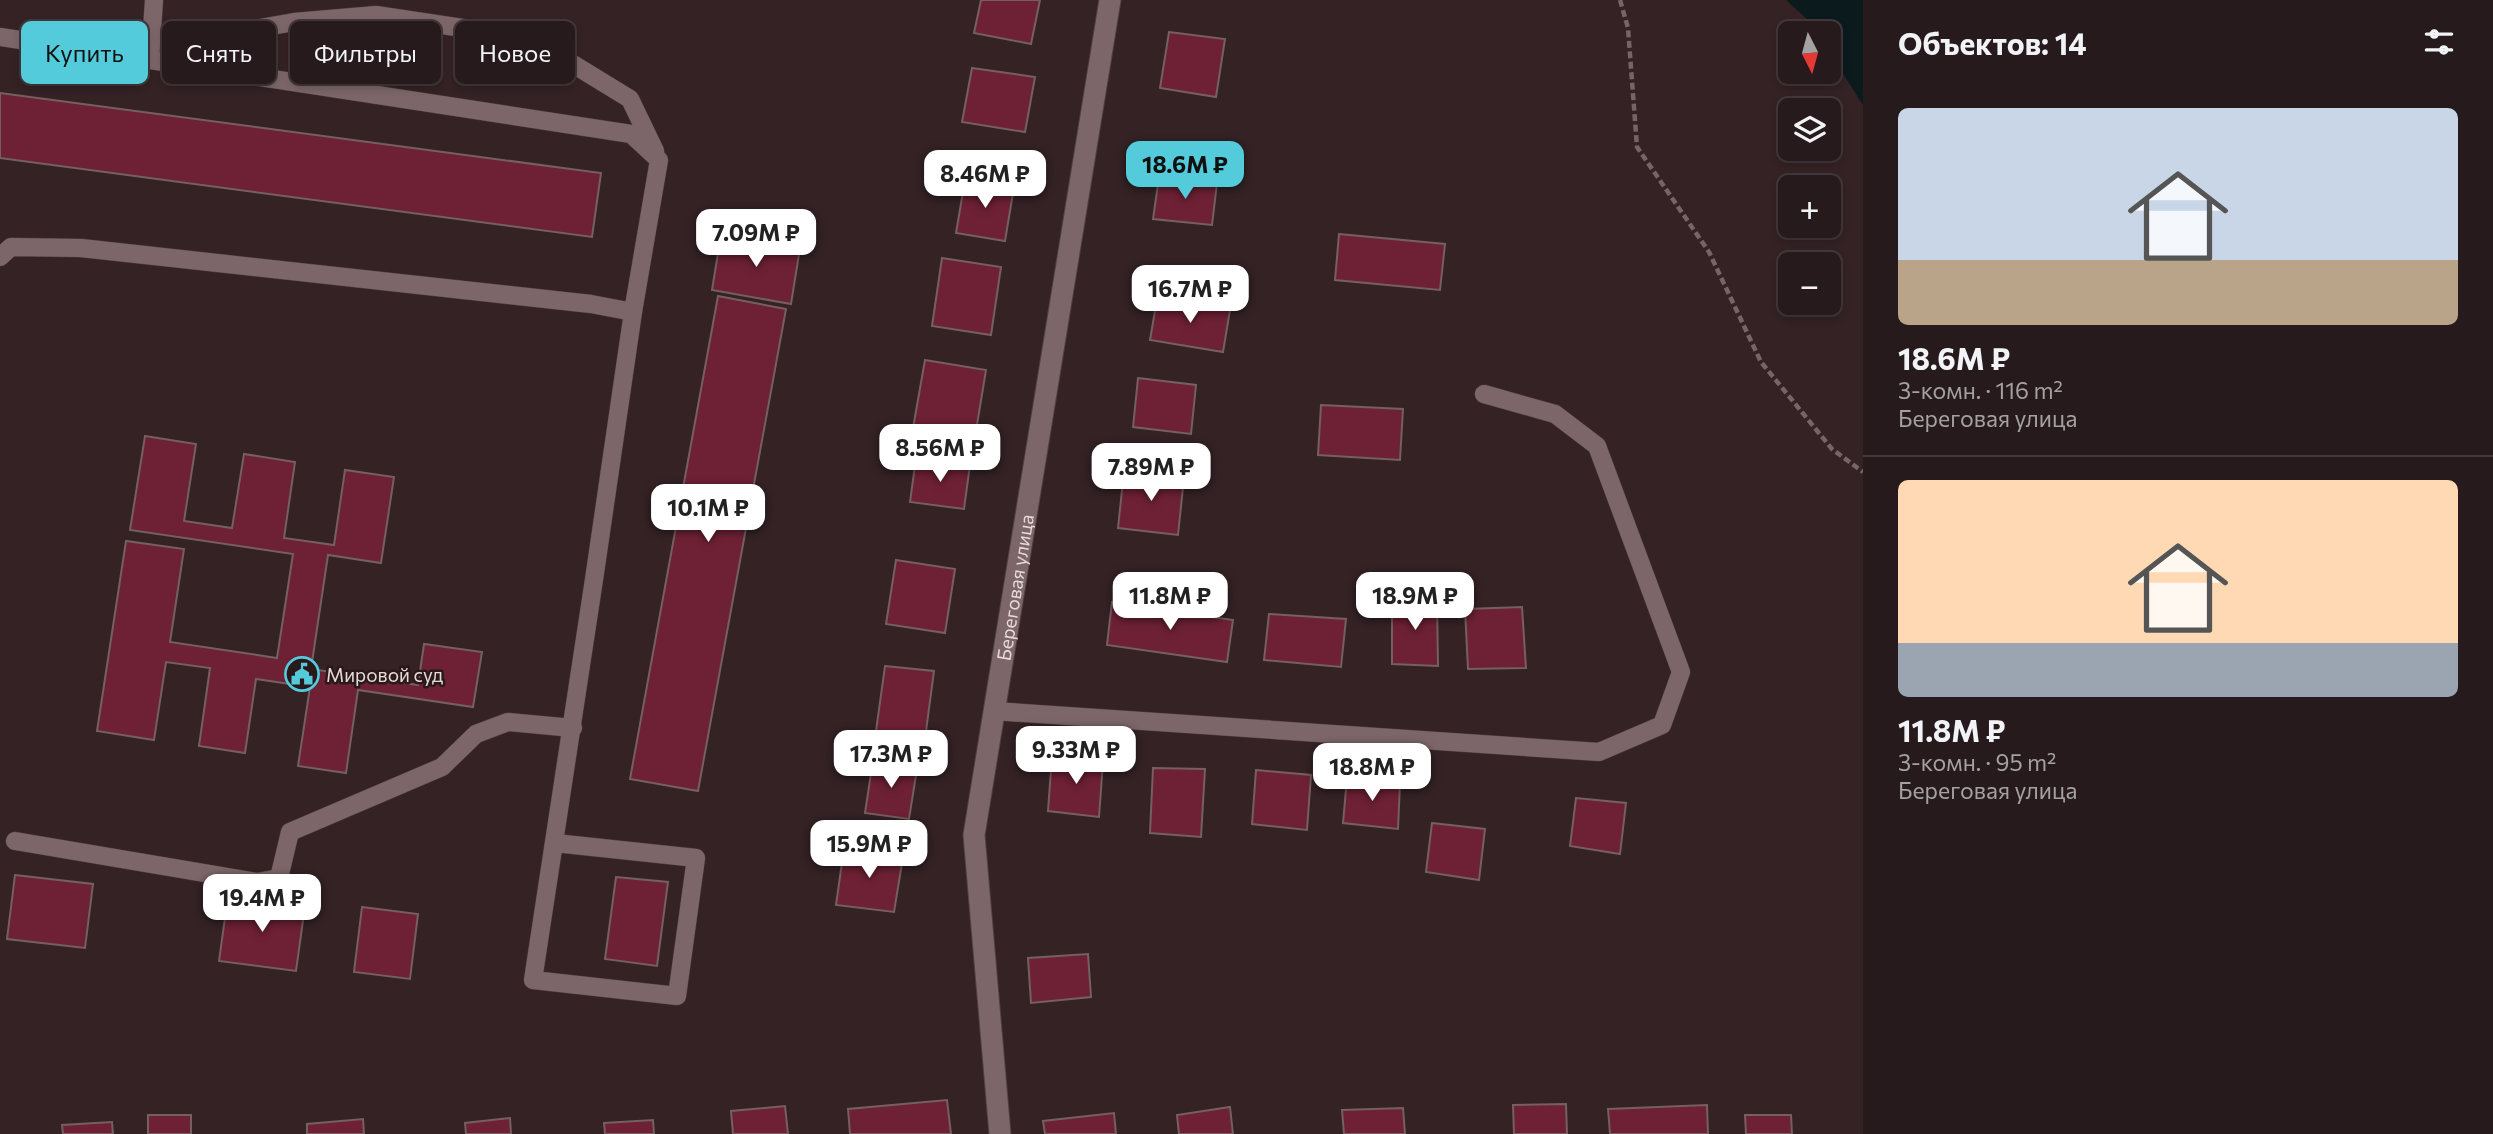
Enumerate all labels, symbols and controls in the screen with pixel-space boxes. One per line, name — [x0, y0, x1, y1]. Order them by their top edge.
chip: Купить — [21, 21, 148, 84]
chip: Снять — [162, 21, 276, 84]
chip: Фильтры — [290, 21, 441, 84]
chip: Новое — [455, 21, 575, 84]
north arrow — [1778, 21, 1841, 84]
map controls — [1778, 21, 1841, 315]
icon: filters — [2420, 23, 2458, 61]
text: Объектов: 14 — [1898, 24, 2087, 61]
button: layers — [1778, 98, 1841, 161]
pin: 18.6M ₽ — [1120, 142, 1250, 201]
pin: 8.46M ₽ — [920, 150, 1050, 210]
text: 18.6M ₽ — [1142, 150, 1228, 178]
icon: home — [2115, 153, 2241, 279]
text: 8.46M ₽ — [940, 159, 1030, 187]
button: + — [1778, 175, 1841, 238]
pin: 7.09M ₽ — [691, 210, 821, 269]
text: 7.09M ₽ — [712, 218, 800, 246]
button: − — [1778, 252, 1841, 315]
pin: 16.7M ₽ — [1125, 266, 1255, 325]
text: 16.7M ₽ — [1148, 274, 1232, 302]
text: 18.6M ₽ — [1898, 339, 2010, 376]
text: 3-комн. · 116 m² — [1898, 376, 2063, 404]
text: Береговая улица — [1898, 404, 2077, 432]
pin: 8.56M ₽ — [875, 424, 1005, 484]
text: 8.56M ₽ — [895, 433, 985, 461]
pin: 7.89M ₽ — [1086, 444, 1216, 503]
text: 7.89M ₽ — [1108, 452, 1194, 480]
pin: 10.1M ₽ — [643, 484, 773, 544]
text: 10.1M ₽ — [667, 493, 749, 521]
street label: Береговая улица — [991, 512, 1038, 662]
icon: home — [2115, 525, 2241, 651]
pin: 11.8M ₽ — [1105, 572, 1235, 632]
pin: 18.9M ₽ — [1350, 572, 1480, 632]
text: 11.8M ₽ — [1129, 581, 1211, 609]
text: 18.9M ₽ — [1372, 581, 1458, 609]
public building icon: Мировой суд — [283, 655, 321, 693]
place label: Мировой суд — [326, 663, 443, 686]
text: 11.8M ₽ — [1898, 711, 2006, 748]
pin: 9.33M ₽ — [1011, 726, 1141, 786]
pin: 17.3M ₽ — [826, 730, 956, 790]
text: 9.33M ₽ — [1032, 735, 1120, 763]
text: 17.3M ₽ — [850, 739, 932, 767]
pin: 18.8M ₽ — [1307, 744, 1437, 803]
text: 3-комн. · 95 m² — [1898, 748, 2056, 776]
text: 18.8M ₽ — [1329, 752, 1415, 780]
text: Береговая улица — [1898, 776, 2077, 804]
pin: 15.9M ₽ — [804, 820, 934, 880]
text: 15.9M ₽ — [826, 829, 912, 857]
pin: 19.4M ₽ — [197, 874, 327, 934]
text: 19.4M ₽ — [219, 883, 305, 911]

